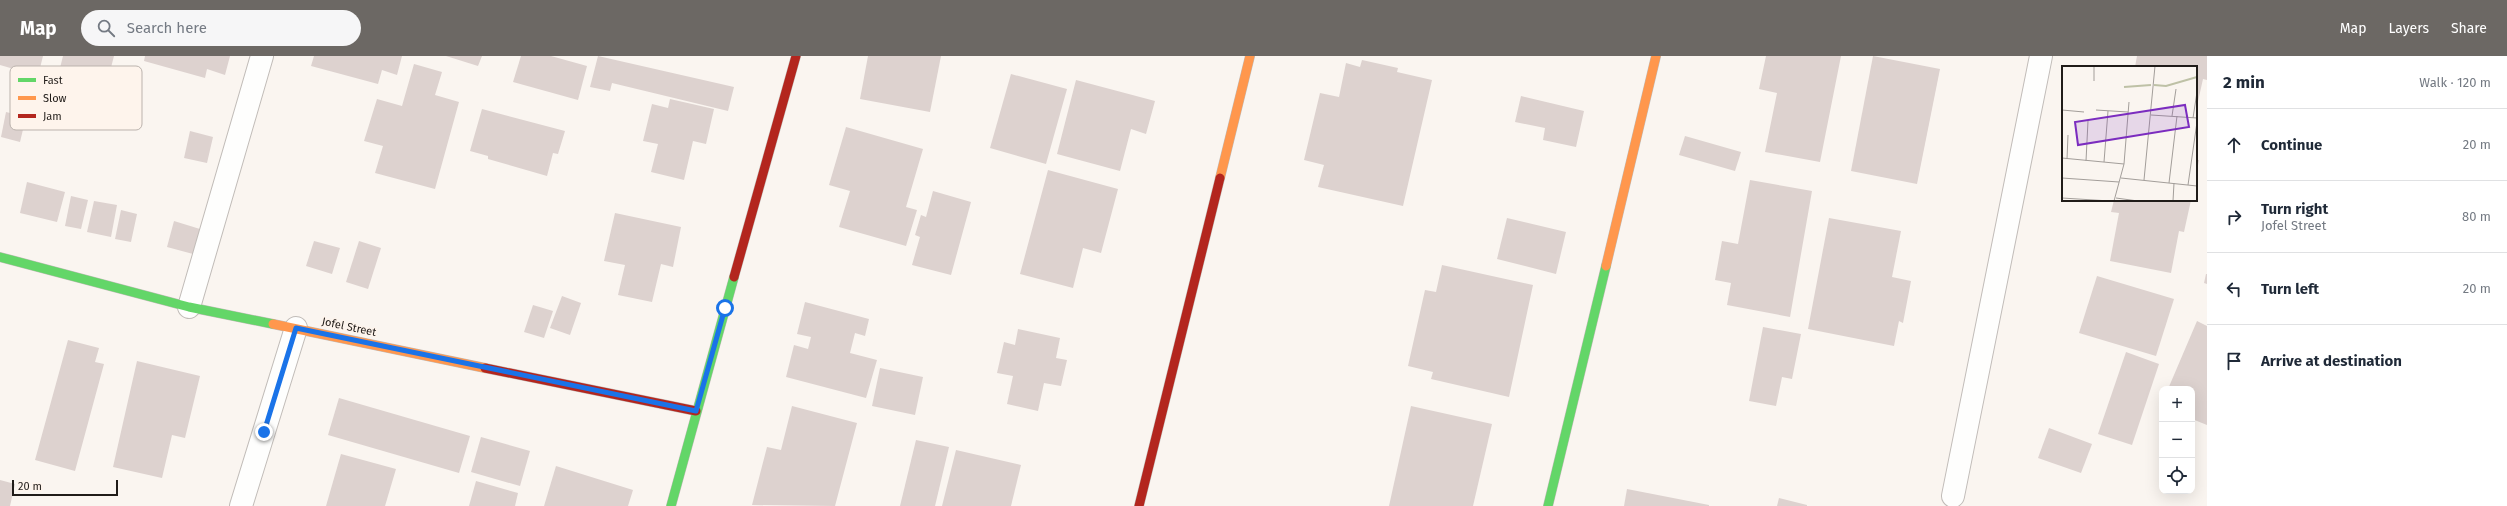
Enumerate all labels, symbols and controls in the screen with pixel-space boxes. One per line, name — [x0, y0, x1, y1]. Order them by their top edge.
search box — [81, 10, 361, 46]
text: Map — [20, 17, 57, 40]
icon: search — [95, 17, 117, 39]
text: Search here — [127, 19, 207, 37]
text: Map — [2340, 20, 2366, 37]
text: Layers — [2388, 20, 2429, 37]
text: Share — [2451, 20, 2487, 37]
legend — [10, 66, 142, 130]
inset map — [2062, 66, 2197, 201]
text: 2 min — [2223, 72, 2265, 93]
text: Fast — [43, 74, 63, 87]
text: Walk · 120 m — [2419, 75, 2491, 90]
text: Slow — [43, 92, 67, 105]
text: Jam — [43, 110, 62, 123]
icon: ahead — [2223, 134, 2245, 156]
text: Continue — [2261, 136, 2322, 154]
text: 20 m — [2463, 137, 2491, 152]
text: Turn right — [2261, 200, 2328, 218]
icon: right — [2223, 206, 2245, 228]
text: 80 m — [2462, 209, 2491, 224]
text: Jofel Street — [2261, 218, 2326, 233]
icon: left — [2223, 278, 2245, 300]
text: Turn left — [2261, 280, 2319, 298]
text: 20 m — [2463, 281, 2491, 296]
route start — [716, 299, 734, 317]
street label: Jofel Street — [321, 315, 377, 339]
icon: arrive — [2223, 350, 2245, 372]
text: Arrive at destination — [2261, 352, 2402, 370]
map controls — [2159, 386, 2195, 494]
button: + — [2159, 386, 2195, 422]
button: − — [2159, 422, 2195, 458]
route end — [255, 423, 273, 441]
button: locate — [2159, 458, 2195, 494]
scale bar — [12, 478, 118, 497]
text: 20 m — [18, 480, 42, 493]

